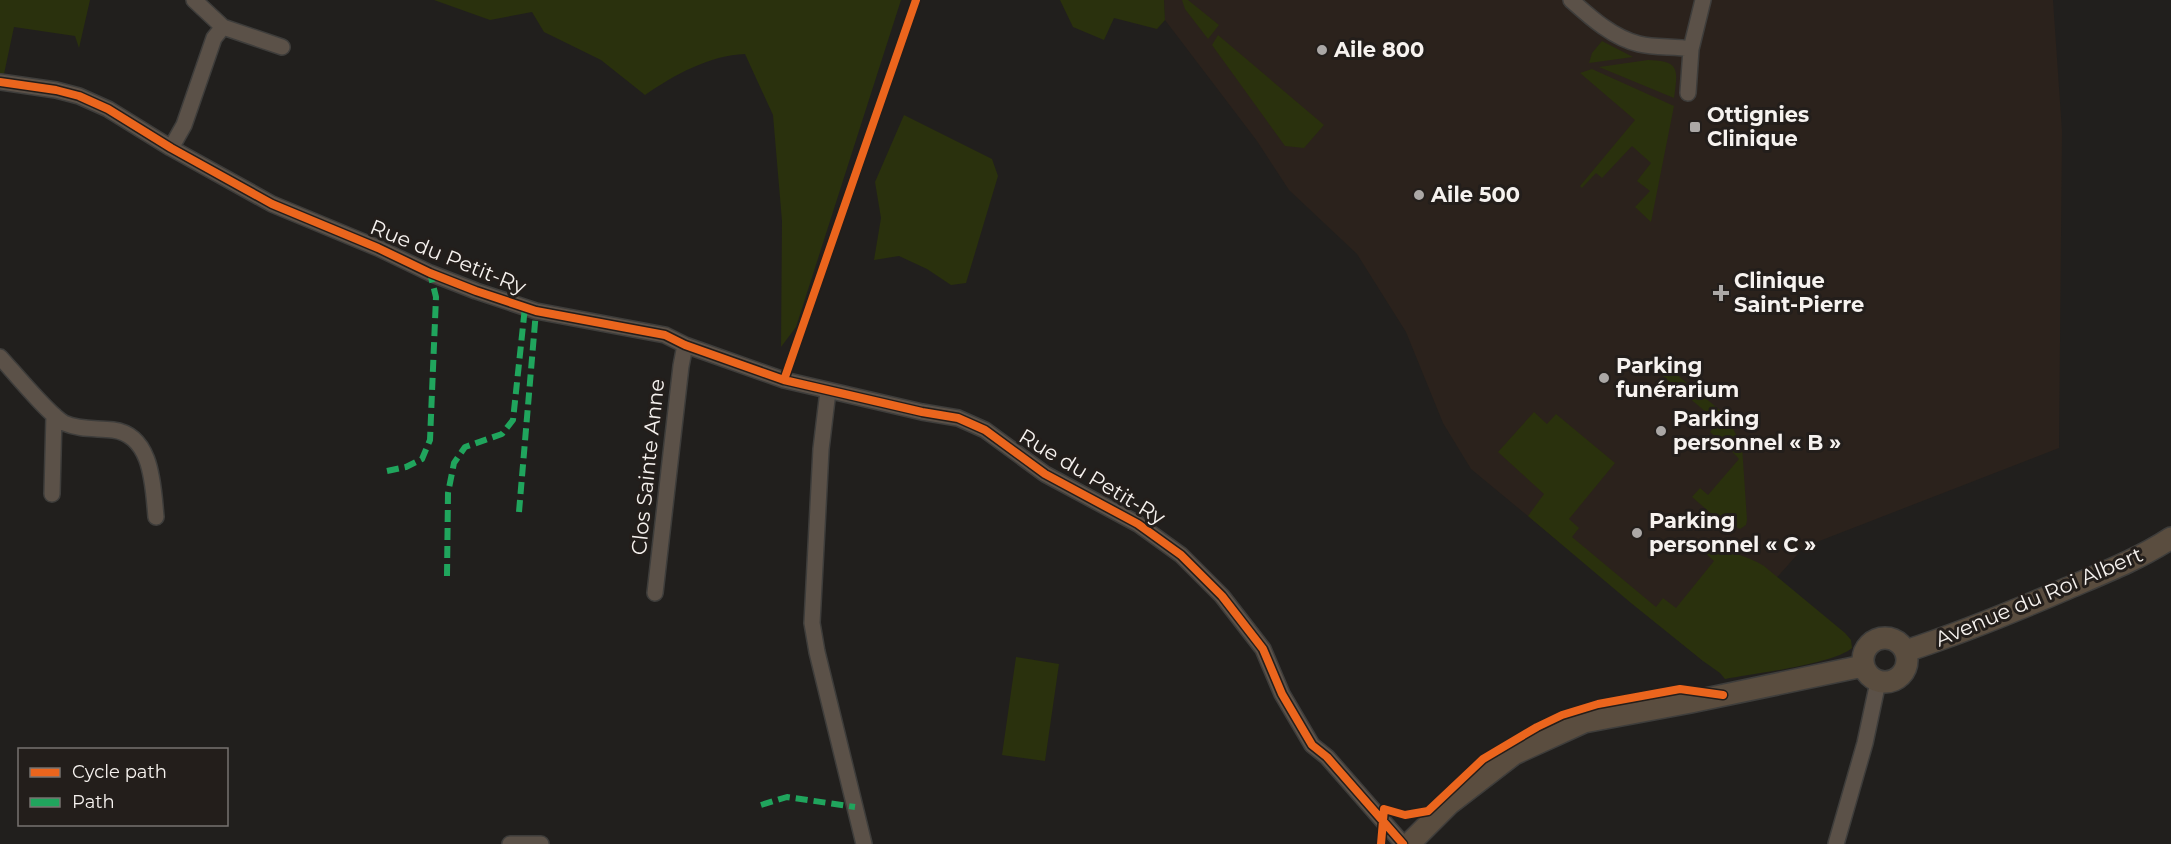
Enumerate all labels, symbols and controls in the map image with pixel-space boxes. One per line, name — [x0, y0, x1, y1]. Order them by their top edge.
place label: Aile 800 — [1333, 37, 1424, 62]
marker: Aile 800 — [1315, 43, 1329, 57]
place label: Ottignies Clinique — [1707, 102, 1809, 151]
marker: Ottignies Clinique — [1688, 120, 1702, 134]
place label: Aile 500 — [1430, 182, 1520, 207]
marker: Aile 500 — [1412, 188, 1426, 202]
street label: Rue du Petit-Ry — [367, 214, 530, 299]
place label: Clinique Saint-Pierre — [1734, 268, 1864, 317]
marker: Clinique Saint-Pierre — [1712, 284, 1730, 302]
place label: Parking funérarium — [1616, 353, 1739, 402]
marker: Parking funérarium — [1597, 371, 1611, 385]
street label: Clos Sainte Anne — [626, 378, 669, 556]
place label: Parking personnel « B » — [1673, 406, 1841, 455]
street label: Rue du Petit-Ry — [1015, 423, 1170, 530]
marker: Parking personnel « B » — [1654, 424, 1668, 438]
place label: Parking personnel « C » — [1649, 508, 1816, 557]
marker: Parking personnel « C » — [1630, 526, 1644, 540]
street label: Avenue du Roi Albert — [1931, 541, 2146, 652]
legend — [18, 748, 228, 826]
text: Cycle path — [72, 761, 167, 783]
text: Path — [72, 791, 115, 813]

